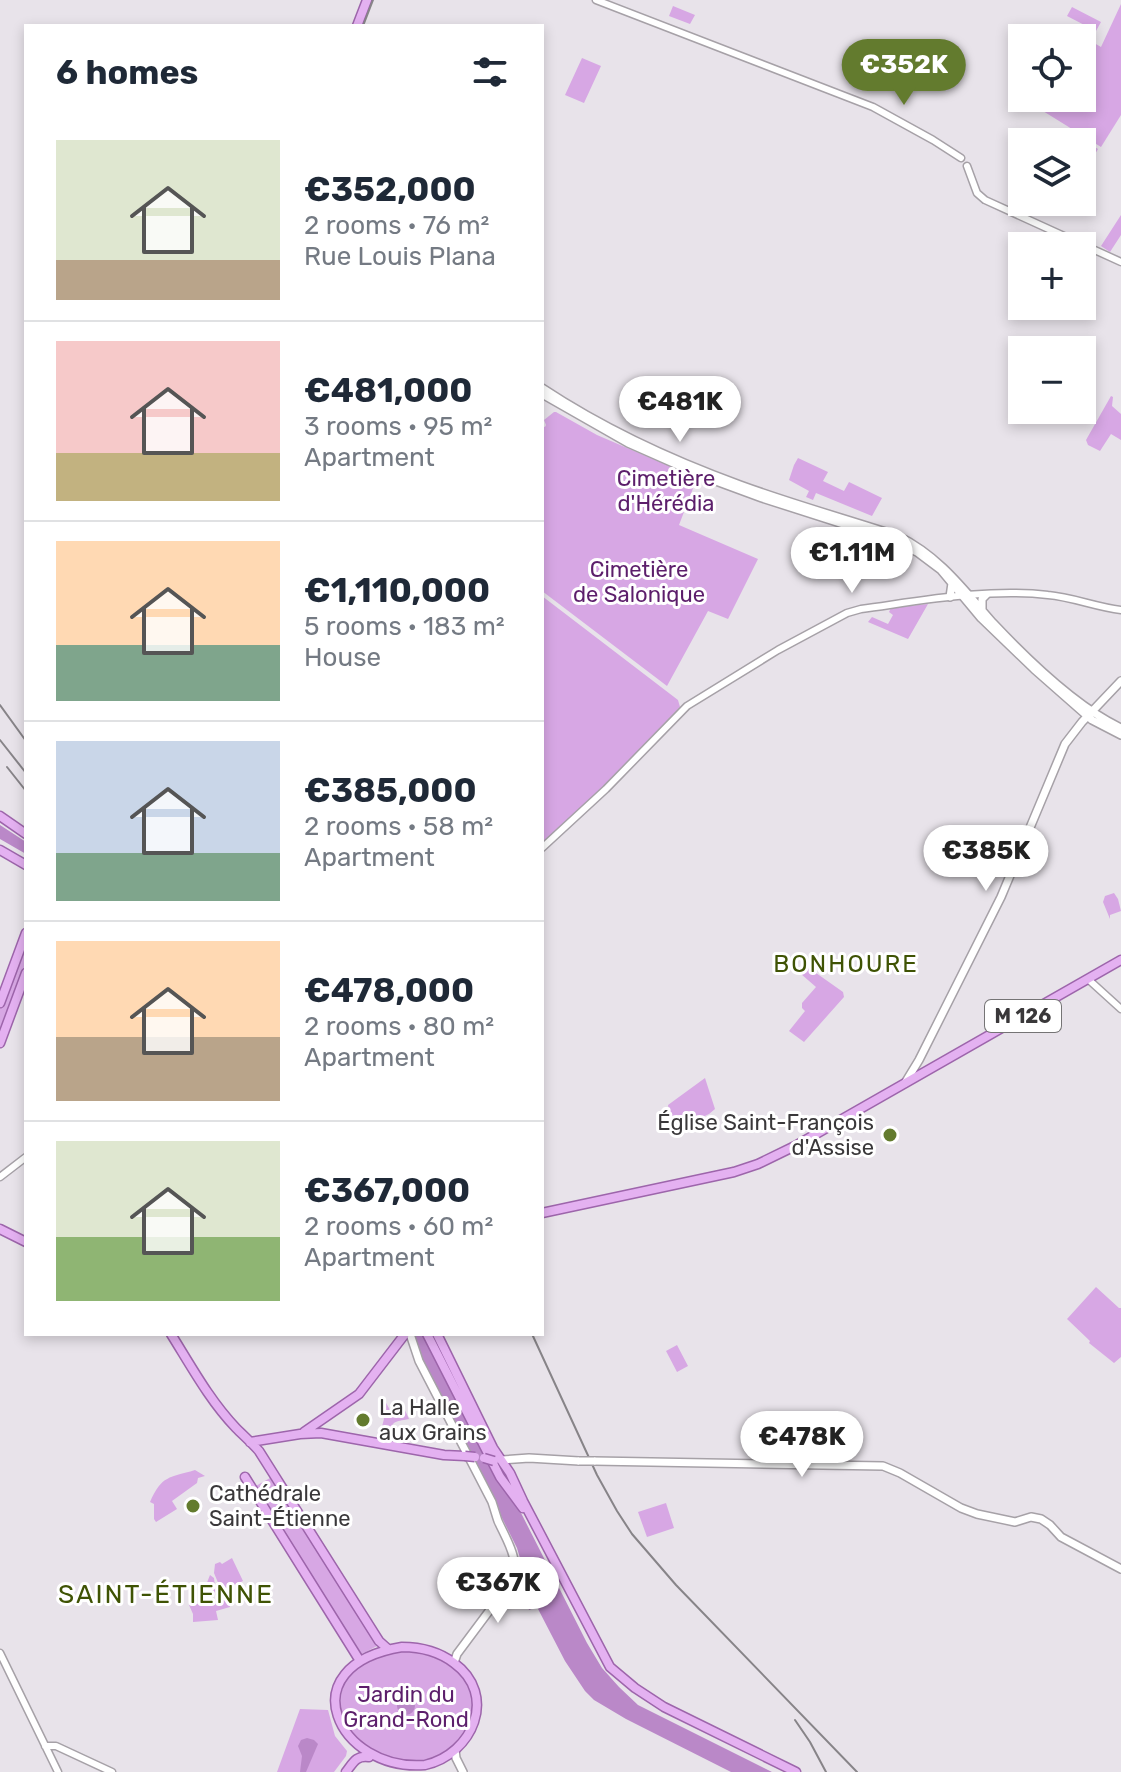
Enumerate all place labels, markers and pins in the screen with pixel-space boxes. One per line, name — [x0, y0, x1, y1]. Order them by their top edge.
pin: €352K — [848, 39, 960, 107]
pin: €481K — [624, 376, 736, 444]
pin: €1.11M — [787, 527, 917, 595]
pin: €385K — [930, 825, 1042, 893]
place label: Église Saint-François d'Assise — [657, 1109, 874, 1161]
marker: Église Saint-François d'Assise — [881, 1126, 899, 1144]
place label: La Halle aux Grains — [379, 1394, 487, 1446]
marker: La Halle aux Grains — [354, 1411, 372, 1429]
pin: €478K — [746, 1411, 858, 1479]
place label: Cathédrale Saint-Étienne — [209, 1480, 351, 1532]
marker: Cathédrale Saint-Étienne — [184, 1497, 202, 1515]
pin: €367K — [442, 1557, 554, 1625]

